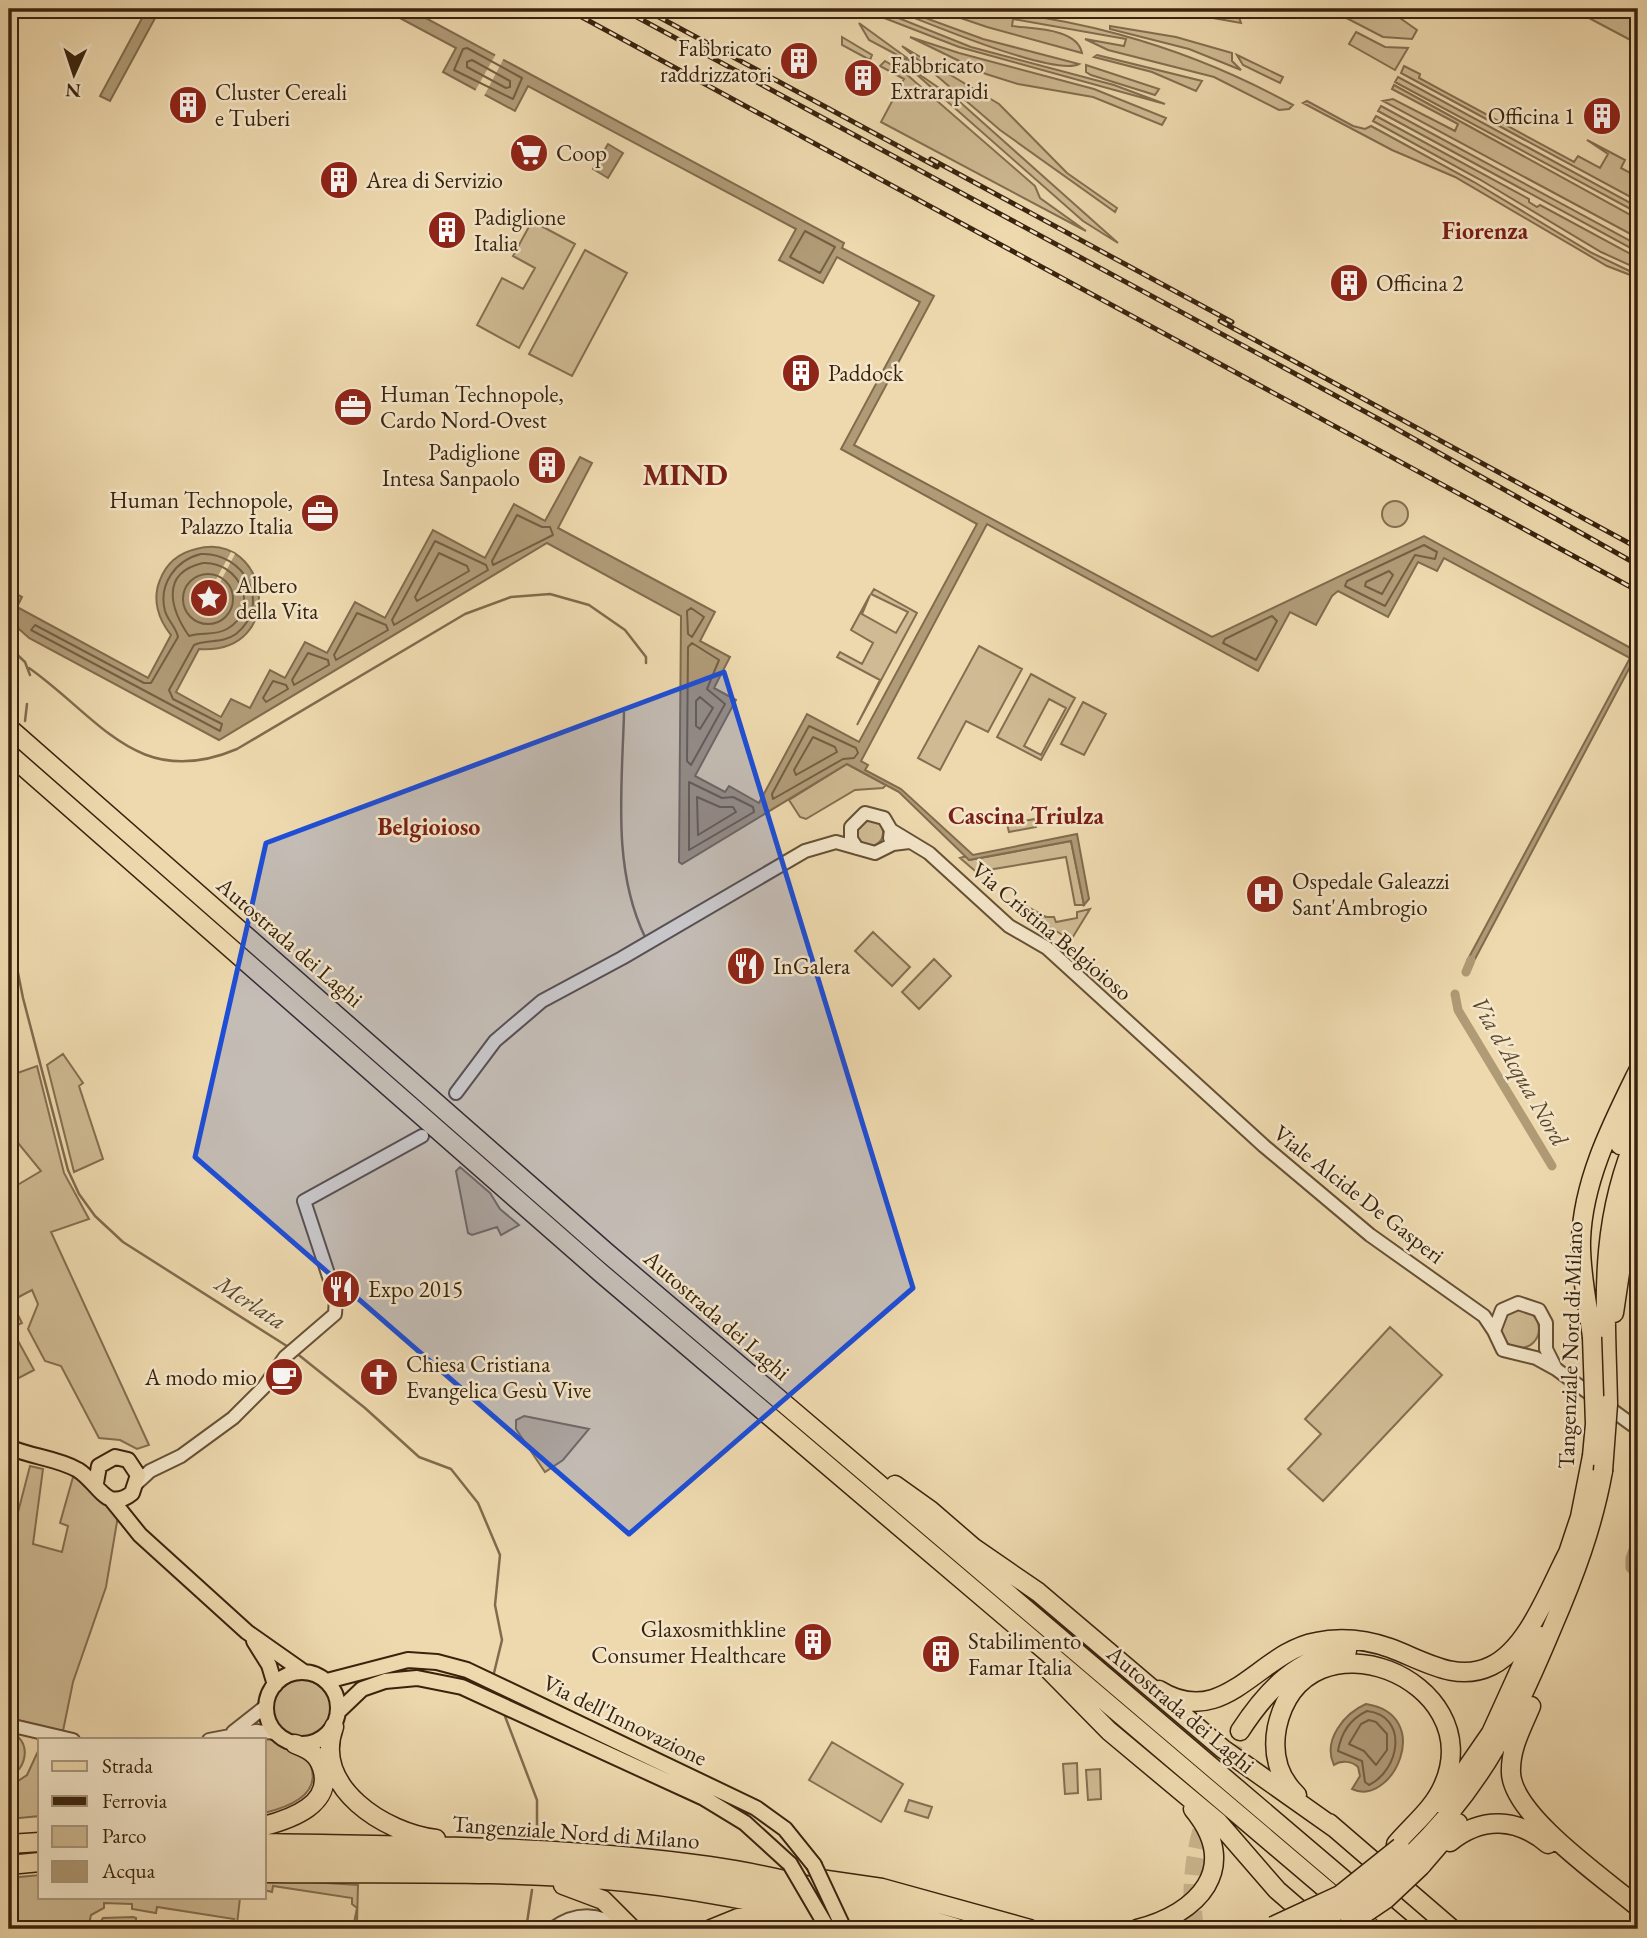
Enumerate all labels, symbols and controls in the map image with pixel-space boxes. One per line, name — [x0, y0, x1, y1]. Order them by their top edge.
place label: Fabbricato raddrizzatori — [660, 33, 772, 89]
north arrow — [38, 38, 108, 108]
building icon: Fabbricato raddrizzatori — [778, 40, 820, 82]
place label: Fabbricato Extrarapidi — [890, 50, 989, 106]
building icon: Fabbricato Extrarapidi — [842, 57, 884, 99]
place label: Cluster Cereali e Tuberi — [215, 77, 348, 133]
text: N — [64, 78, 81, 103]
building icon: Cluster Cereali e Tuberi — [167, 84, 209, 126]
building icon: Officina 1 — [1581, 95, 1623, 137]
place label: Officina 1 — [1488, 101, 1575, 131]
supermarket icon: Coop — [508, 132, 550, 174]
place label: Coop — [556, 138, 607, 168]
building icon: Area di Servizio — [318, 159, 360, 201]
place label: Area di Servizio — [365, 165, 503, 195]
place label: Padiglione Italia — [474, 202, 566, 258]
building icon: Padiglione Italia — [426, 209, 468, 251]
district label: Fiorenza — [1442, 215, 1529, 246]
building icon: Officina 2 — [1328, 262, 1370, 304]
place label: Officina 2 — [1376, 268, 1463, 298]
building icon: Paddock — [780, 352, 822, 394]
place label: Paddock — [828, 358, 905, 388]
place label: Human Technopole, Cardo Nord-Ovest — [380, 379, 564, 435]
office icon: Human Technopole, Cardo Nord-Ovest — [332, 386, 374, 428]
place label: Padiglione Intesa Sanpaolo — [382, 437, 520, 493]
building icon: Padiglione Intesa Sanpaolo — [526, 444, 568, 486]
district label: MIND — [642, 455, 728, 494]
place label: Human Technopole, Palazzo Italia — [109, 485, 294, 541]
office icon: Human Technopole, Palazzo Italia — [299, 492, 341, 534]
place label: Albero della Vita — [235, 570, 319, 626]
place icon: Albero della Vita — [188, 577, 230, 619]
district label: Cascina Triulza — [948, 800, 1104, 831]
district label: Belgioioso — [378, 811, 480, 843]
street label: Via Cristina Belgioioso — [965, 855, 1139, 1007]
place label: Ospedale Galeazzi Sant'Ambrogio — [1292, 866, 1450, 922]
street label: Autostrada dei Laghi — [210, 869, 370, 1014]
hospital icon: Ospedale Galeazzi Sant'Ambrogio — [1244, 873, 1286, 915]
restaurant icon: InGalera — [725, 945, 767, 987]
place label: InGalera — [773, 951, 851, 981]
water label: Via d'Acqua Nord — [1464, 991, 1576, 1153]
street label: Viale Alcide De Gasperi — [1267, 1118, 1451, 1270]
street label: Tangenziale Nord di Milano — [1551, 1221, 1589, 1469]
street label: Autostrada dei Laghi — [637, 1242, 797, 1387]
water label: Merlata — [208, 1267, 292, 1336]
restaurant icon: Expo 2015 — [320, 1268, 362, 1310]
place label: Expo 2015 — [368, 1274, 463, 1304]
place label: Chiesa Cristiana Evangelica Gesù Vive — [406, 1349, 591, 1405]
cafe icon: A modo mio — [263, 1356, 305, 1398]
church icon: Chiesa Cristiana Evangelica Gesù Vive — [358, 1356, 400, 1398]
place label: A modo mio — [144, 1362, 257, 1392]
place label: Glaxosmithkline Consumer Healthcare — [591, 1614, 786, 1670]
building icon: Glaxosmithkline Consumer Healthcare — [792, 1621, 834, 1663]
place label: Stabilimento Famar Italia — [968, 1626, 1081, 1682]
building icon: Stabilimento Famar Italia — [920, 1633, 962, 1675]
street label: Autostrada dei Laghi — [1100, 1638, 1262, 1780]
street label: Via dell'Innovazione — [538, 1667, 712, 1773]
legend — [38, 1738, 266, 1899]
text: Strada — [102, 1752, 153, 1779]
text: Ferrovia — [102, 1787, 168, 1814]
street label: Tangenziale Nord di Milano — [451, 1808, 701, 1856]
text: Parco — [102, 1822, 146, 1849]
text: Acqua — [101, 1857, 156, 1884]

